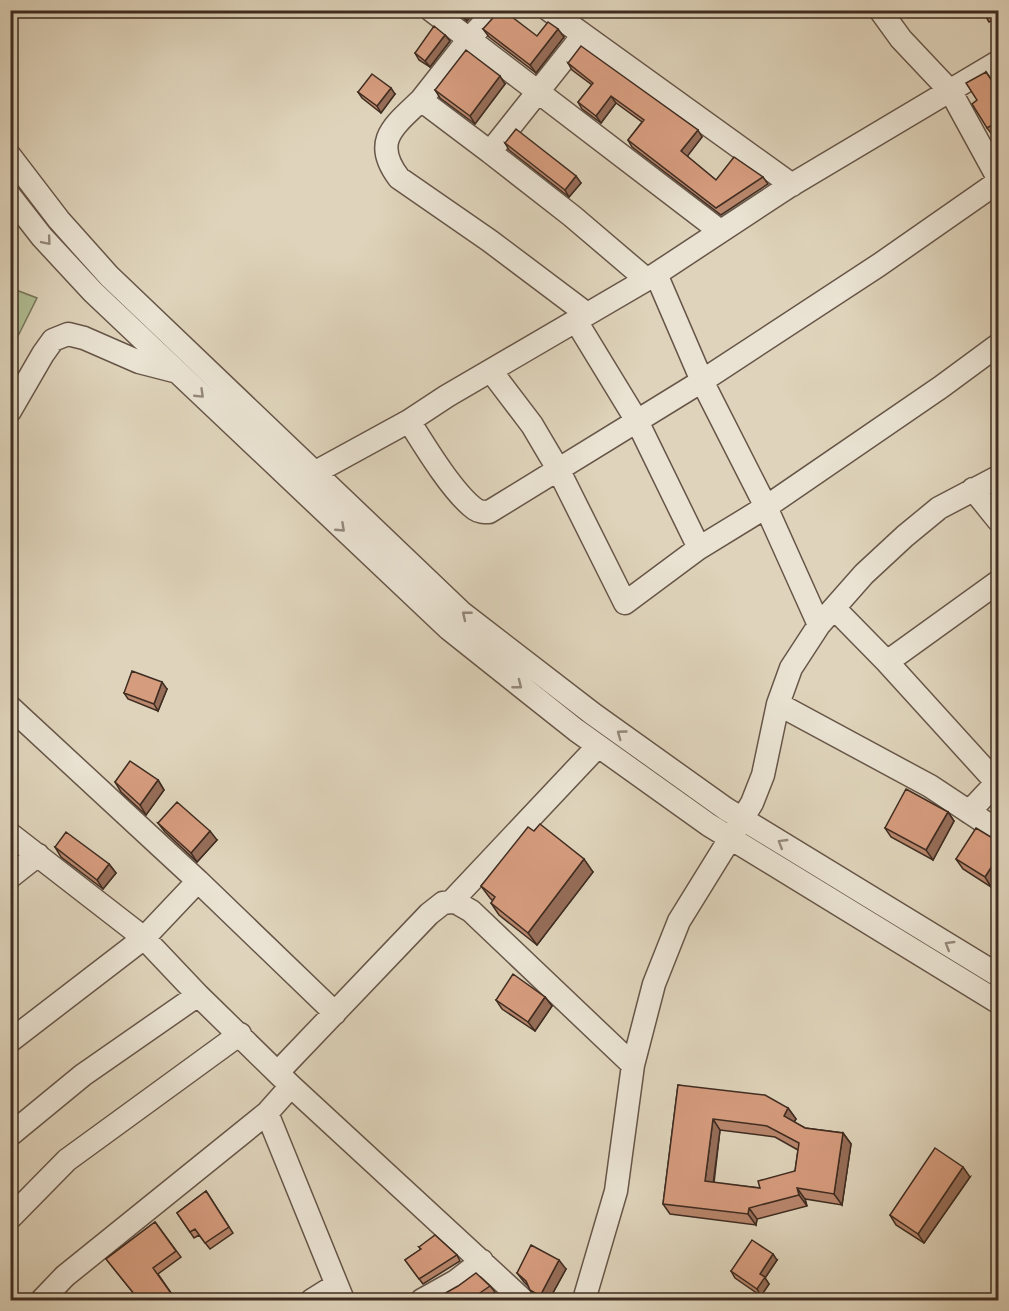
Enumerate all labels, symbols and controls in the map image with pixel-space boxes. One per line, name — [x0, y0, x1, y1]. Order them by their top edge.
one-way arrow — [40, 234, 51, 245]
one-way arrow — [192, 386, 203, 397]
one-way arrow — [334, 521, 345, 532]
one-way arrow — [462, 612, 473, 623]
one-way arrow — [512, 678, 523, 689]
one-way arrow — [616, 730, 627, 741]
one-way arrow — [778, 838, 788, 850]
one-way arrow — [945, 940, 955, 952]

